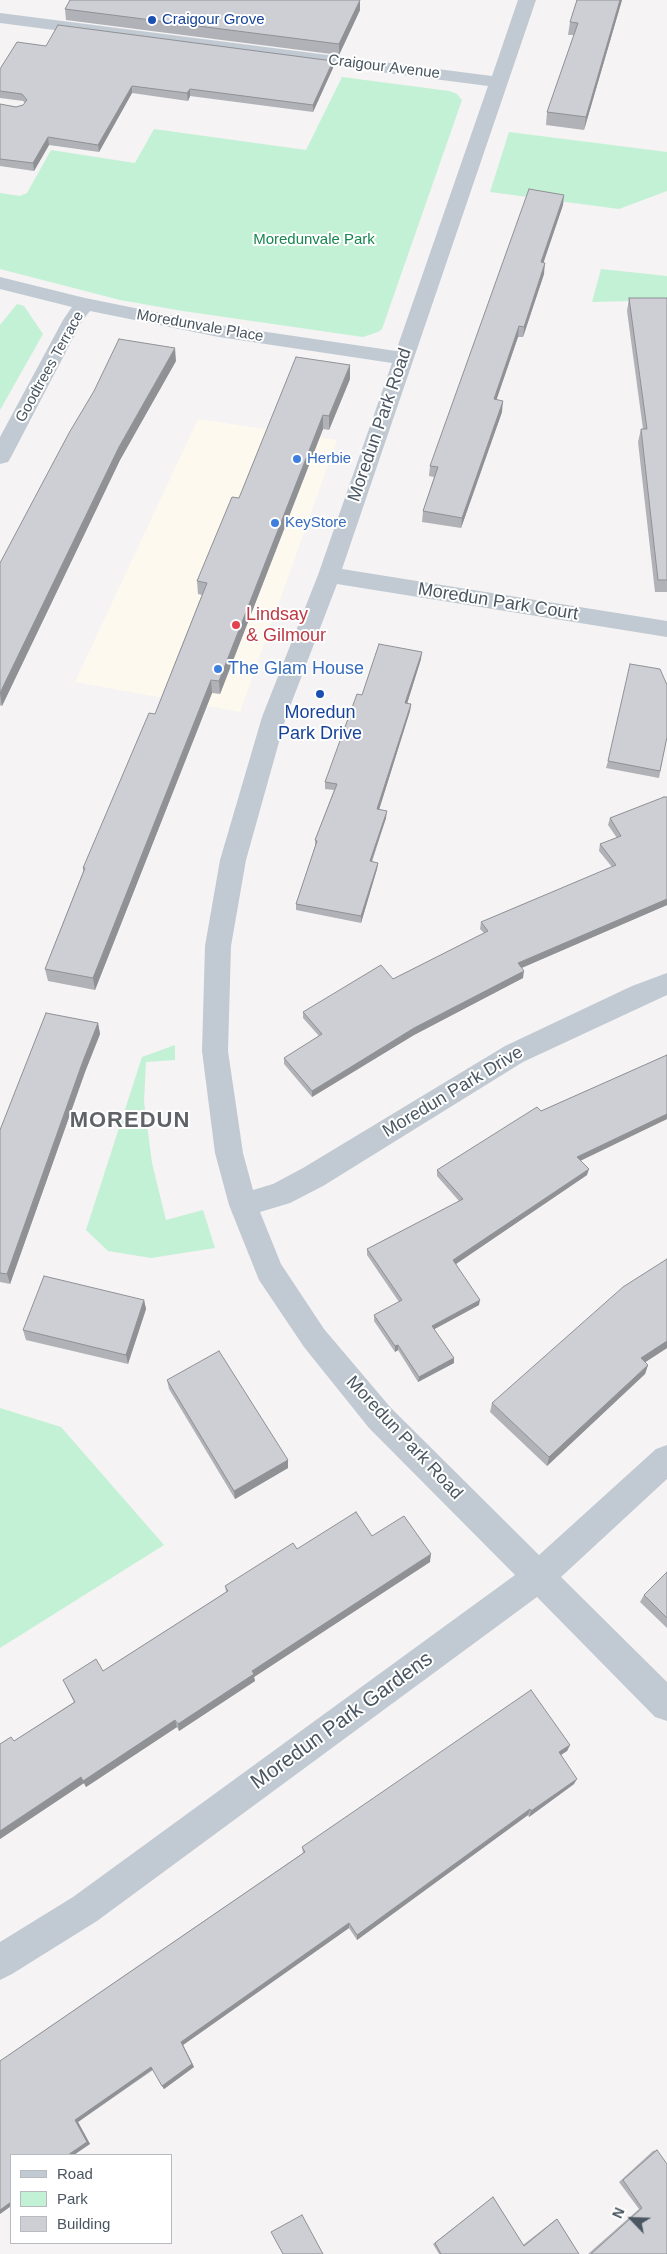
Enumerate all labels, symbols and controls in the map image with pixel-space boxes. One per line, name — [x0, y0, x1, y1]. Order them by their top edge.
place label: Craigour Grove — [162, 11, 265, 29]
marker: Craigour Grove — [146, 14, 158, 26]
street label: Craigour Avenue — [327, 51, 441, 83]
park label: Moredunvale Park — [253, 231, 375, 249]
street label: Moredunvale Place — [135, 306, 265, 346]
street label: Goodtrees Terrace — [12, 308, 88, 426]
street label: Moredun Park Road — [344, 345, 416, 505]
place label: Herbie — [307, 450, 351, 468]
marker: Herbie — [291, 453, 303, 465]
place label: KeyStore — [285, 514, 347, 532]
marker: KeyStore — [269, 517, 281, 529]
street label: Moredun Park Court — [416, 579, 580, 625]
place label: Lindsay & Gilmour — [246, 604, 326, 646]
marker: Lindsay & Gilmour — [230, 619, 242, 631]
place label: The Glam House — [228, 658, 364, 680]
marker: The Glam House — [212, 663, 224, 675]
marker: Moredun Park Drive — [314, 688, 326, 700]
place label: Moredun Park Drive — [278, 702, 362, 744]
street label: Moredun Park Drive — [379, 1042, 527, 1142]
district label: MOREDUN — [69, 1108, 191, 1134]
street label: Moredun Park Road — [341, 1372, 467, 1504]
street label: Moredun Park Gardens — [246, 1647, 438, 1795]
legend — [10, 2154, 172, 2244]
text: Road — [57, 2165, 93, 2182]
text: Park — [57, 2190, 88, 2207]
north arrow — [607, 2194, 657, 2244]
text: N — [609, 2205, 628, 2221]
text: Building — [57, 2215, 110, 2232]

